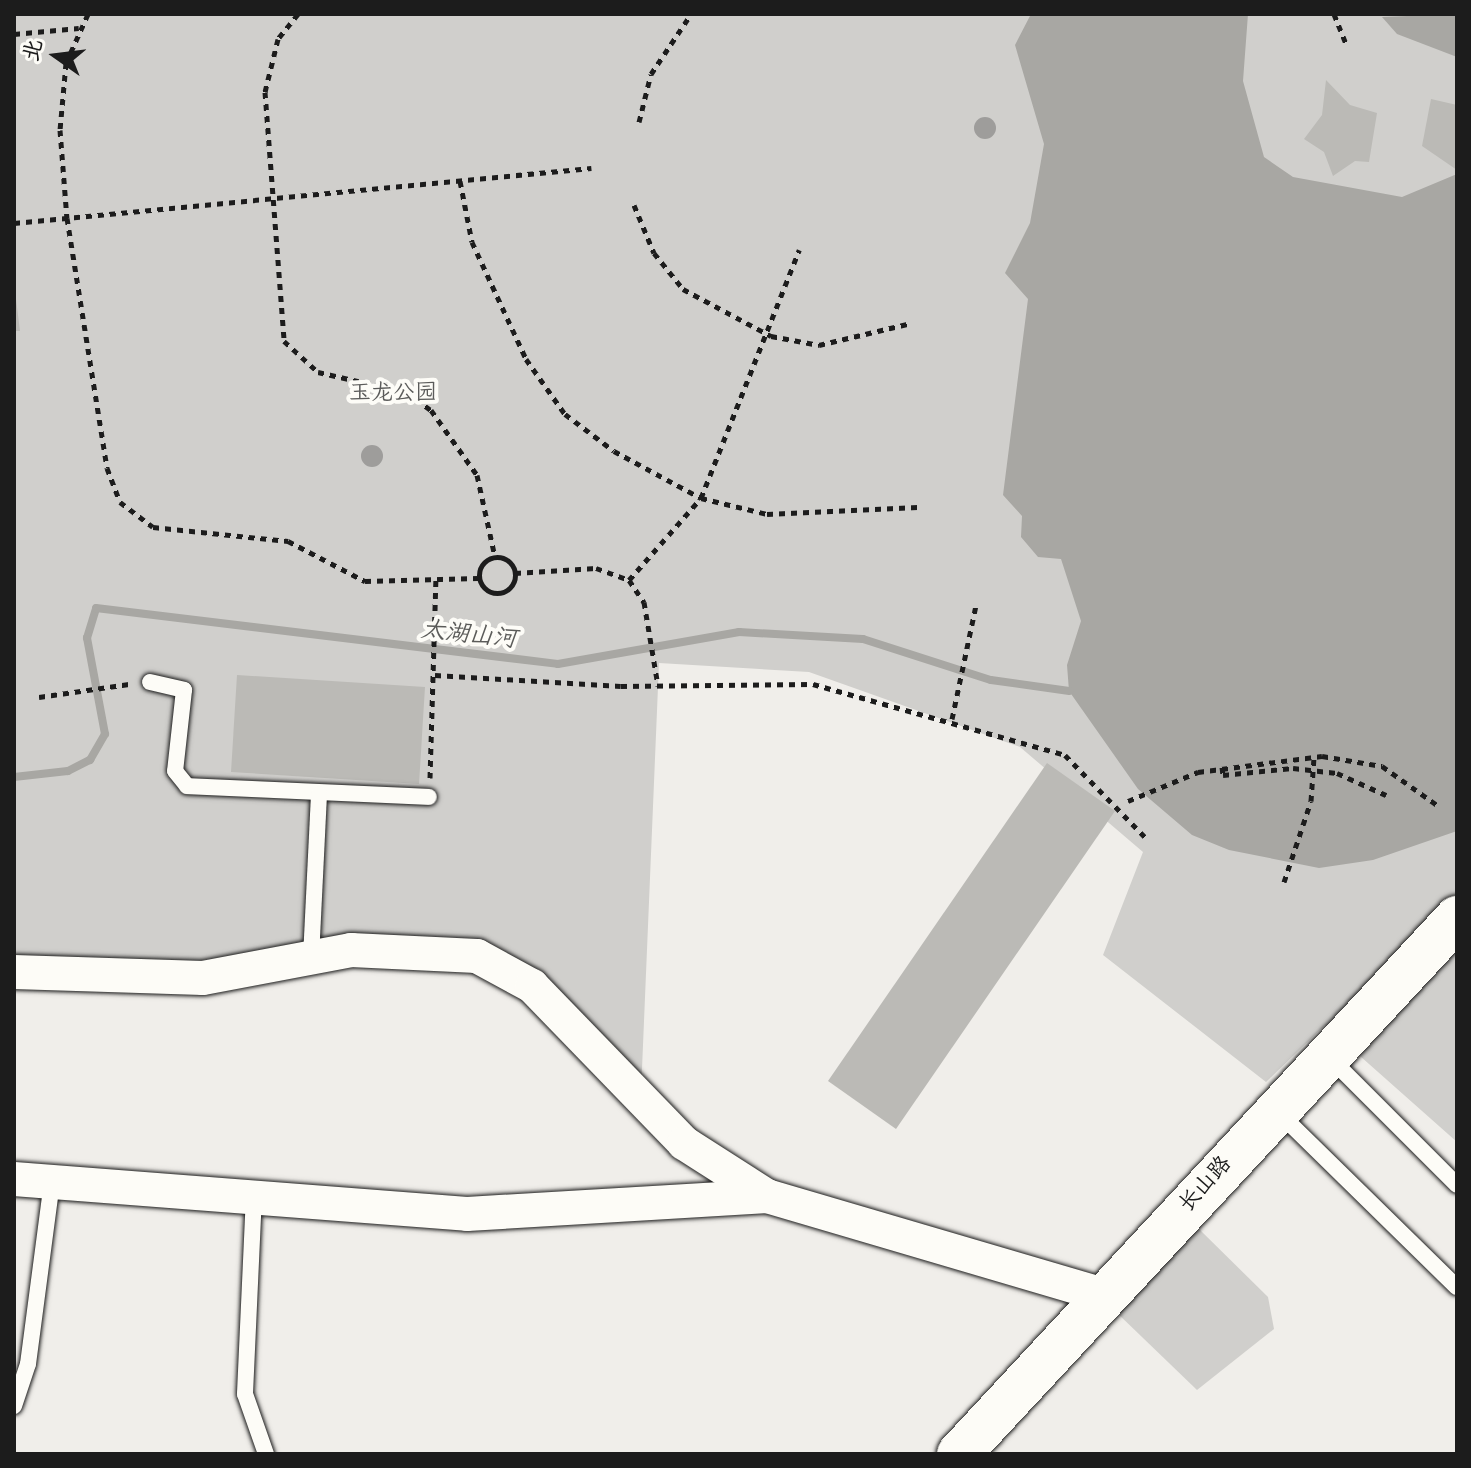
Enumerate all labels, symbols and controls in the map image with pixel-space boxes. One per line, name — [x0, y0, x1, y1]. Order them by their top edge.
north arrow — [16, 16, 96, 96]
text: 北 — [16, 36, 49, 64]
park label: 玉龙公园 — [349, 380, 437, 406]
water label: 太湖山河 — [420, 615, 518, 653]
street label: 长山路 — [1173, 1151, 1237, 1217]

